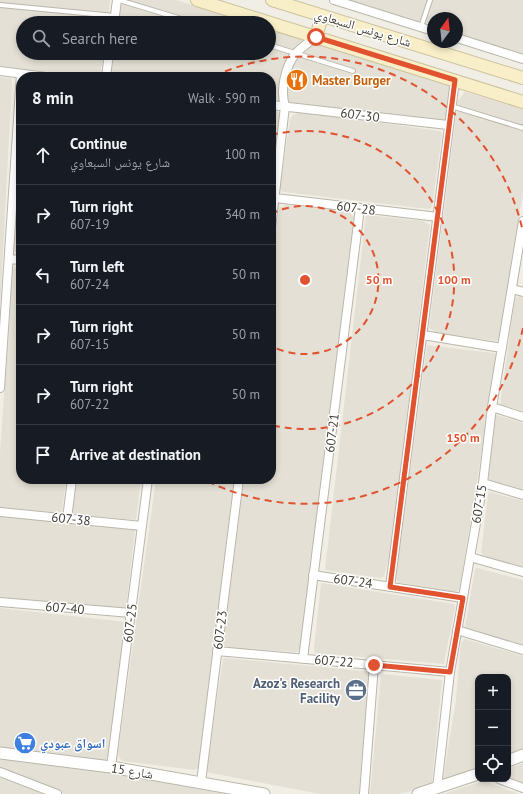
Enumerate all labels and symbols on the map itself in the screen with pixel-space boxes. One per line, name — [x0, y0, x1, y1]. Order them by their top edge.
street label: شارع يونس السبعاوي — [312, 5, 413, 53]
north arrow — [427, 12, 463, 48]
route start — [307, 28, 325, 46]
restaurant icon: Master Burger — [284, 67, 310, 93]
place label: Master Burger — [312, 72, 391, 89]
street label: 607-30 — [339, 104, 381, 126]
street label: 607-28 — [335, 197, 377, 219]
text: 50 m — [366, 272, 392, 287]
text: 100 m — [437, 272, 471, 287]
centre of rings — [298, 273, 312, 287]
street label: 607-21 — [321, 412, 343, 454]
text: 150 m — [446, 430, 480, 445]
street label: 607-15 — [468, 483, 490, 525]
street label: 607-38 — [51, 508, 91, 530]
street label: 607-24 — [332, 570, 374, 592]
street label: 607-40 — [45, 598, 85, 618]
street label: 607-25 — [119, 602, 141, 644]
street label: 607-23 — [209, 609, 231, 651]
street label: 607-22 — [314, 651, 354, 671]
route end — [365, 656, 383, 674]
place label: Azoz's Research Facility — [253, 675, 341, 707]
office icon: Azoz's Research Facility — [343, 677, 369, 703]
supermarket icon: اسواق عبودي — [12, 730, 38, 756]
place label: اسواق عبودي — [40, 735, 105, 754]
street label: شارع 15 — [110, 759, 154, 784]

